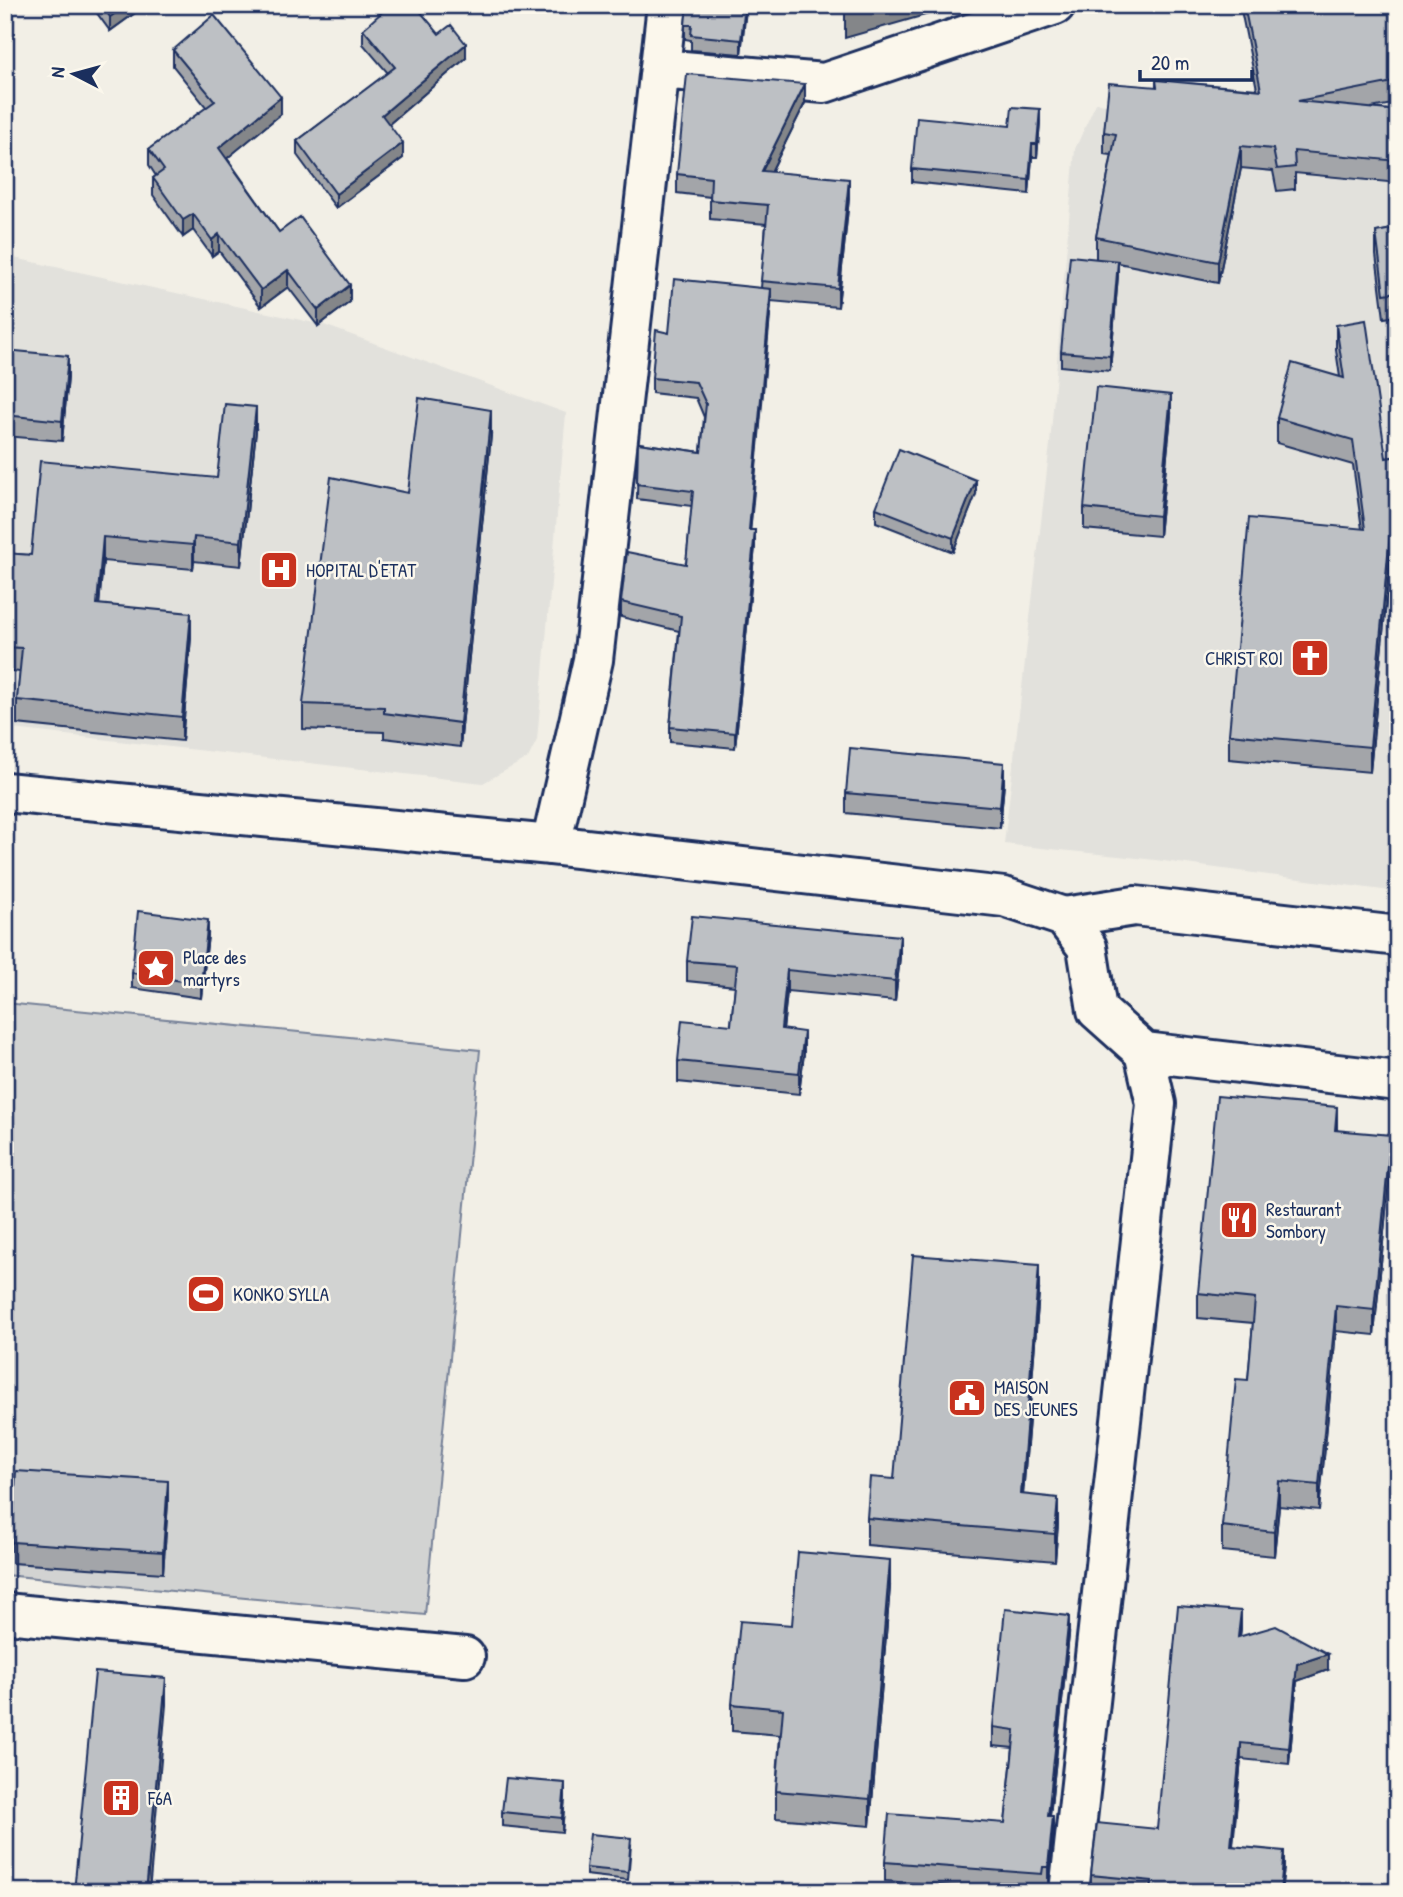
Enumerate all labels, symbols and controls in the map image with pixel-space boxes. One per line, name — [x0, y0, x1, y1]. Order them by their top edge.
north arrow — [38, 38, 108, 108]
scale bar — [1140, 38, 1252, 82]
text: 20 m — [1151, 48, 1189, 77]
text: N — [44, 66, 71, 79]
hospital icon: HOPITAL D'ETAT — [258, 549, 300, 591]
place label: HOPITAL D'ETAT — [306, 557, 417, 583]
church icon: CHRIST ROI — [1289, 637, 1331, 679]
place label: CHRIST ROI — [1205, 645, 1283, 671]
place label: Place des martyrs — [183, 944, 246, 992]
place icon: Place des martyrs — [135, 947, 177, 989]
place label: Restaurant Sombory — [1266, 1196, 1341, 1244]
restaurant icon: Restaurant Sombory — [1218, 1199, 1260, 1241]
sports icon: KONKO SYLLA — [185, 1273, 227, 1315]
place label: KONKO SYLLA — [233, 1281, 329, 1307]
place label: MAISON DES JEUNES — [994, 1374, 1078, 1422]
public building icon: MAISON DES JEUNES — [946, 1377, 988, 1419]
building icon: F6A — [100, 1777, 142, 1819]
place label: F6A — [147, 1785, 172, 1811]

